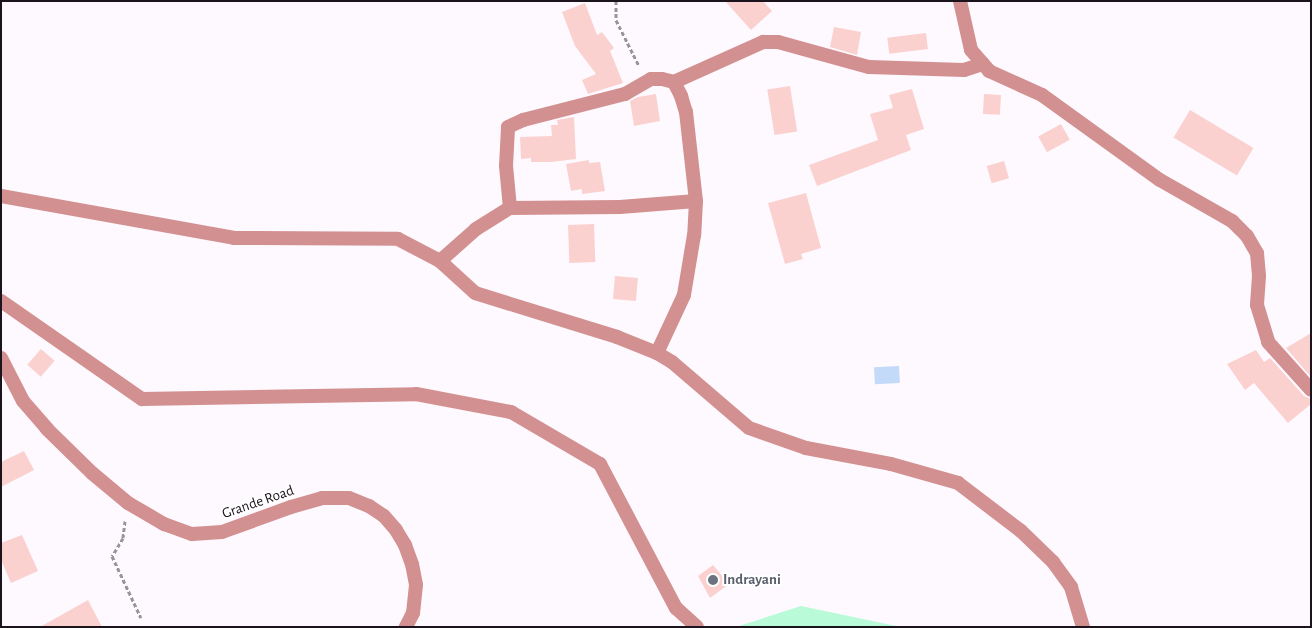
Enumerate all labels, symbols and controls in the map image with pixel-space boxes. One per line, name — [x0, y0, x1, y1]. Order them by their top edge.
street label: Grande Road — [220, 481, 296, 523]
place label: Indrayani — [723, 571, 781, 589]
marker: Indrayani — [707, 574, 719, 586]

